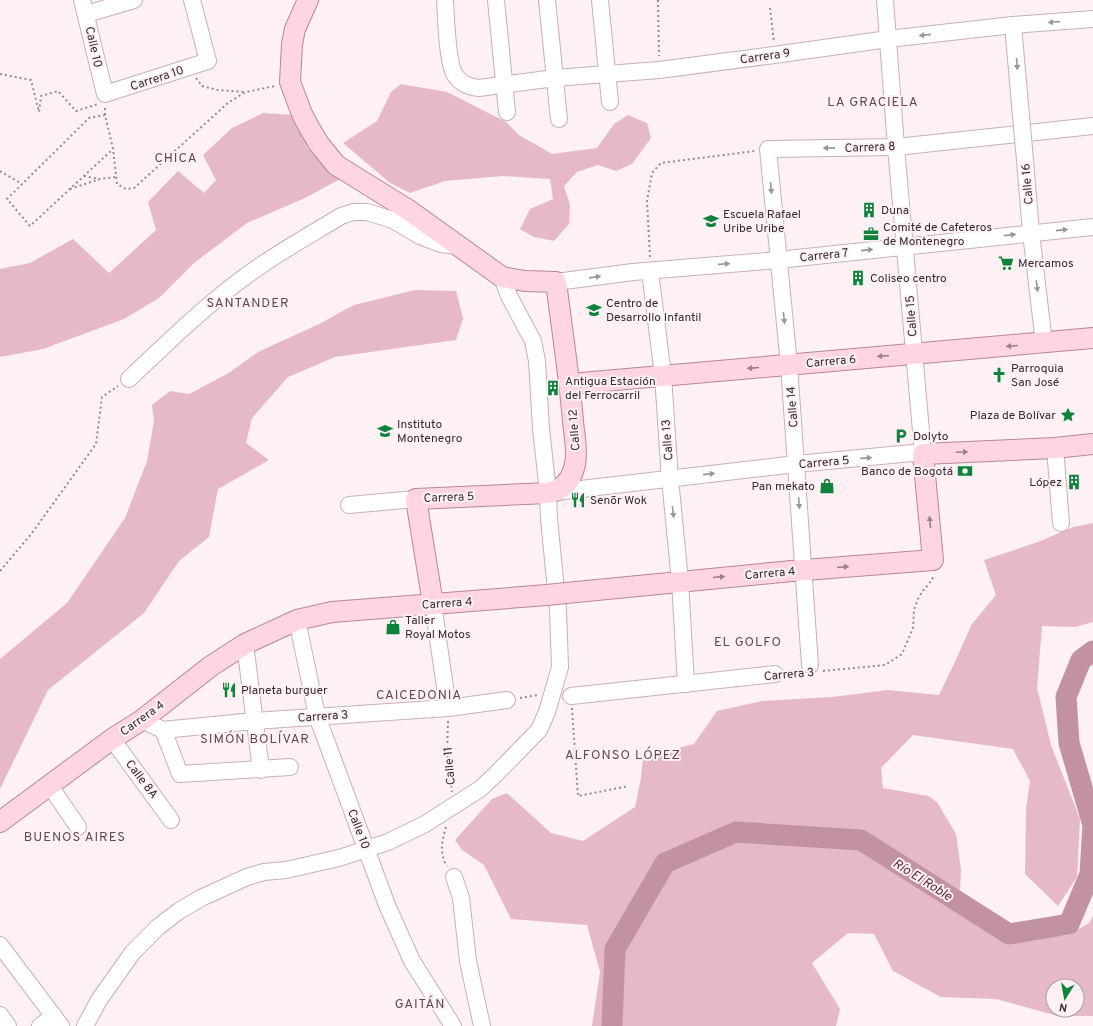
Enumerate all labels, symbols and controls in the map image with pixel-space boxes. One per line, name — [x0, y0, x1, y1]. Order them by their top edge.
one-way arrow — [1048, 19, 1060, 26]
street label: Calle 10 — [81, 25, 106, 69]
one-way arrow — [919, 32, 931, 38]
street label: Carrera 9 — [739, 46, 791, 68]
one-way arrow — [1013, 58, 1020, 70]
street label: Carrera 10 — [128, 63, 186, 95]
district label: LA GRACIELA — [827, 95, 919, 111]
street label: Carrera 8 — [844, 139, 896, 157]
one-way arrow — [822, 145, 835, 151]
district label: CHICA — [155, 151, 198, 167]
street label: Calle 16 — [1018, 163, 1038, 205]
one-way arrow — [768, 182, 775, 194]
building icon: Duna — [860, 201, 878, 219]
place label: Duna — [881, 203, 909, 219]
place label: Escuela Rafael Uribe Uribe — [723, 207, 801, 237]
school or university icon: Escuela Rafael Uribe Uribe — [702, 212, 720, 230]
place label: Comité de Cafeteros de Montenegro — [883, 220, 992, 250]
office icon: Comité de Cafeteros de Montenegro — [862, 225, 880, 243]
one-way arrow — [1056, 227, 1068, 233]
one-way arrow — [1004, 232, 1016, 238]
street label: Carrera 7 — [799, 245, 849, 267]
one-way arrow — [861, 247, 873, 253]
supermarket icon: Mercamos — [997, 254, 1015, 272]
place label: Mercamos — [1018, 256, 1074, 272]
one-way arrow — [718, 261, 730, 268]
building icon: Coliseo centro — [849, 269, 867, 287]
place label: Coliseo centro — [870, 271, 947, 287]
one-way arrow — [589, 274, 601, 280]
one-way arrow — [1034, 280, 1041, 292]
street label: Calle 15 — [903, 295, 921, 337]
district label: SANTANDER — [206, 296, 290, 312]
place label: Centro de Desarrollo Infantil — [606, 296, 702, 326]
school or university icon: Centro de Desarrollo Infantil — [585, 301, 603, 319]
one-way arrow — [781, 312, 787, 324]
one-way arrow — [1006, 342, 1018, 349]
street label: Carrera 6 — [805, 352, 857, 372]
one-way arrow — [877, 353, 889, 360]
place label: Parroquia San José — [1011, 361, 1064, 391]
one-way arrow — [747, 364, 759, 371]
church icon: Parroquia San José — [990, 366, 1008, 384]
place label: Antigua Estación del Ferrocarril — [565, 374, 656, 404]
building icon: Antigua Estación del Ferrocarril — [544, 379, 562, 397]
street label: Calle 14 — [784, 386, 802, 428]
place icon: Plaza de Bolívar — [1059, 406, 1077, 424]
place label: Plaza de Bolívar — [970, 408, 1056, 424]
street label: Calle 12 — [566, 409, 584, 451]
place label: Instituto Montenegro — [397, 417, 463, 447]
street label: Calle 13 — [659, 419, 677, 461]
school or university icon: Instituto Montenegro — [376, 422, 394, 440]
parking icon: Dolyto — [892, 427, 910, 445]
place label: Dolyto — [913, 429, 949, 445]
one-way arrow — [956, 449, 968, 456]
street label: Carrera 5 — [798, 453, 850, 473]
one-way arrow — [860, 454, 872, 461]
bank icon: Banco de Bogotá — [956, 462, 974, 480]
place label: Banco de Bogotá — [861, 464, 953, 480]
one-way arrow — [703, 471, 715, 477]
building icon: López — [1065, 473, 1083, 491]
place label: López — [1029, 475, 1062, 491]
shop icon: Pan mekato — [818, 477, 836, 495]
place label: Pan mekato — [752, 479, 815, 495]
street label: Carrera 5 — [423, 489, 475, 507]
restaurant icon: Senõr Wok — [569, 491, 587, 509]
place label: Senõr Wok — [590, 493, 647, 509]
one-way arrow — [796, 497, 803, 509]
one-way arrow — [670, 506, 677, 518]
one-way arrow — [926, 516, 933, 528]
one-way arrow — [837, 563, 849, 570]
street label: Carrera 4 — [744, 564, 796, 584]
one-way arrow — [713, 574, 725, 581]
street label: Carrera 4 — [421, 594, 473, 614]
place label: Taller Royal Motos — [405, 613, 471, 643]
shop icon: Taller Royal Motos — [384, 618, 402, 636]
district label: EL GOLFO — [714, 635, 782, 651]
street label: Carrera 3 — [763, 665, 815, 685]
restaurant icon: Planeta burguer — [220, 681, 238, 699]
place label: Planeta burguer — [241, 683, 328, 699]
district label: CAICEDONIA — [376, 688, 462, 704]
street label: Carrera 4 — [117, 697, 168, 740]
street label: Carrera 3 — [297, 707, 349, 727]
district label: SIMÓN BOLÍVAR — [200, 730, 310, 748]
street label: Calle 11 — [440, 746, 460, 786]
district label: ALFONSO LÓPEZ — [565, 746, 681, 764]
street label: Calle 8A — [121, 757, 161, 802]
street label: Calle 10 — [343, 807, 373, 852]
district label: BUENOS AIRES — [24, 830, 126, 846]
water label: Río El Roble — [889, 856, 955, 905]
north arrow — [1045, 978, 1085, 1018]
district label: GAITÁN — [395, 995, 445, 1013]
text: N — [1058, 999, 1068, 1014]

